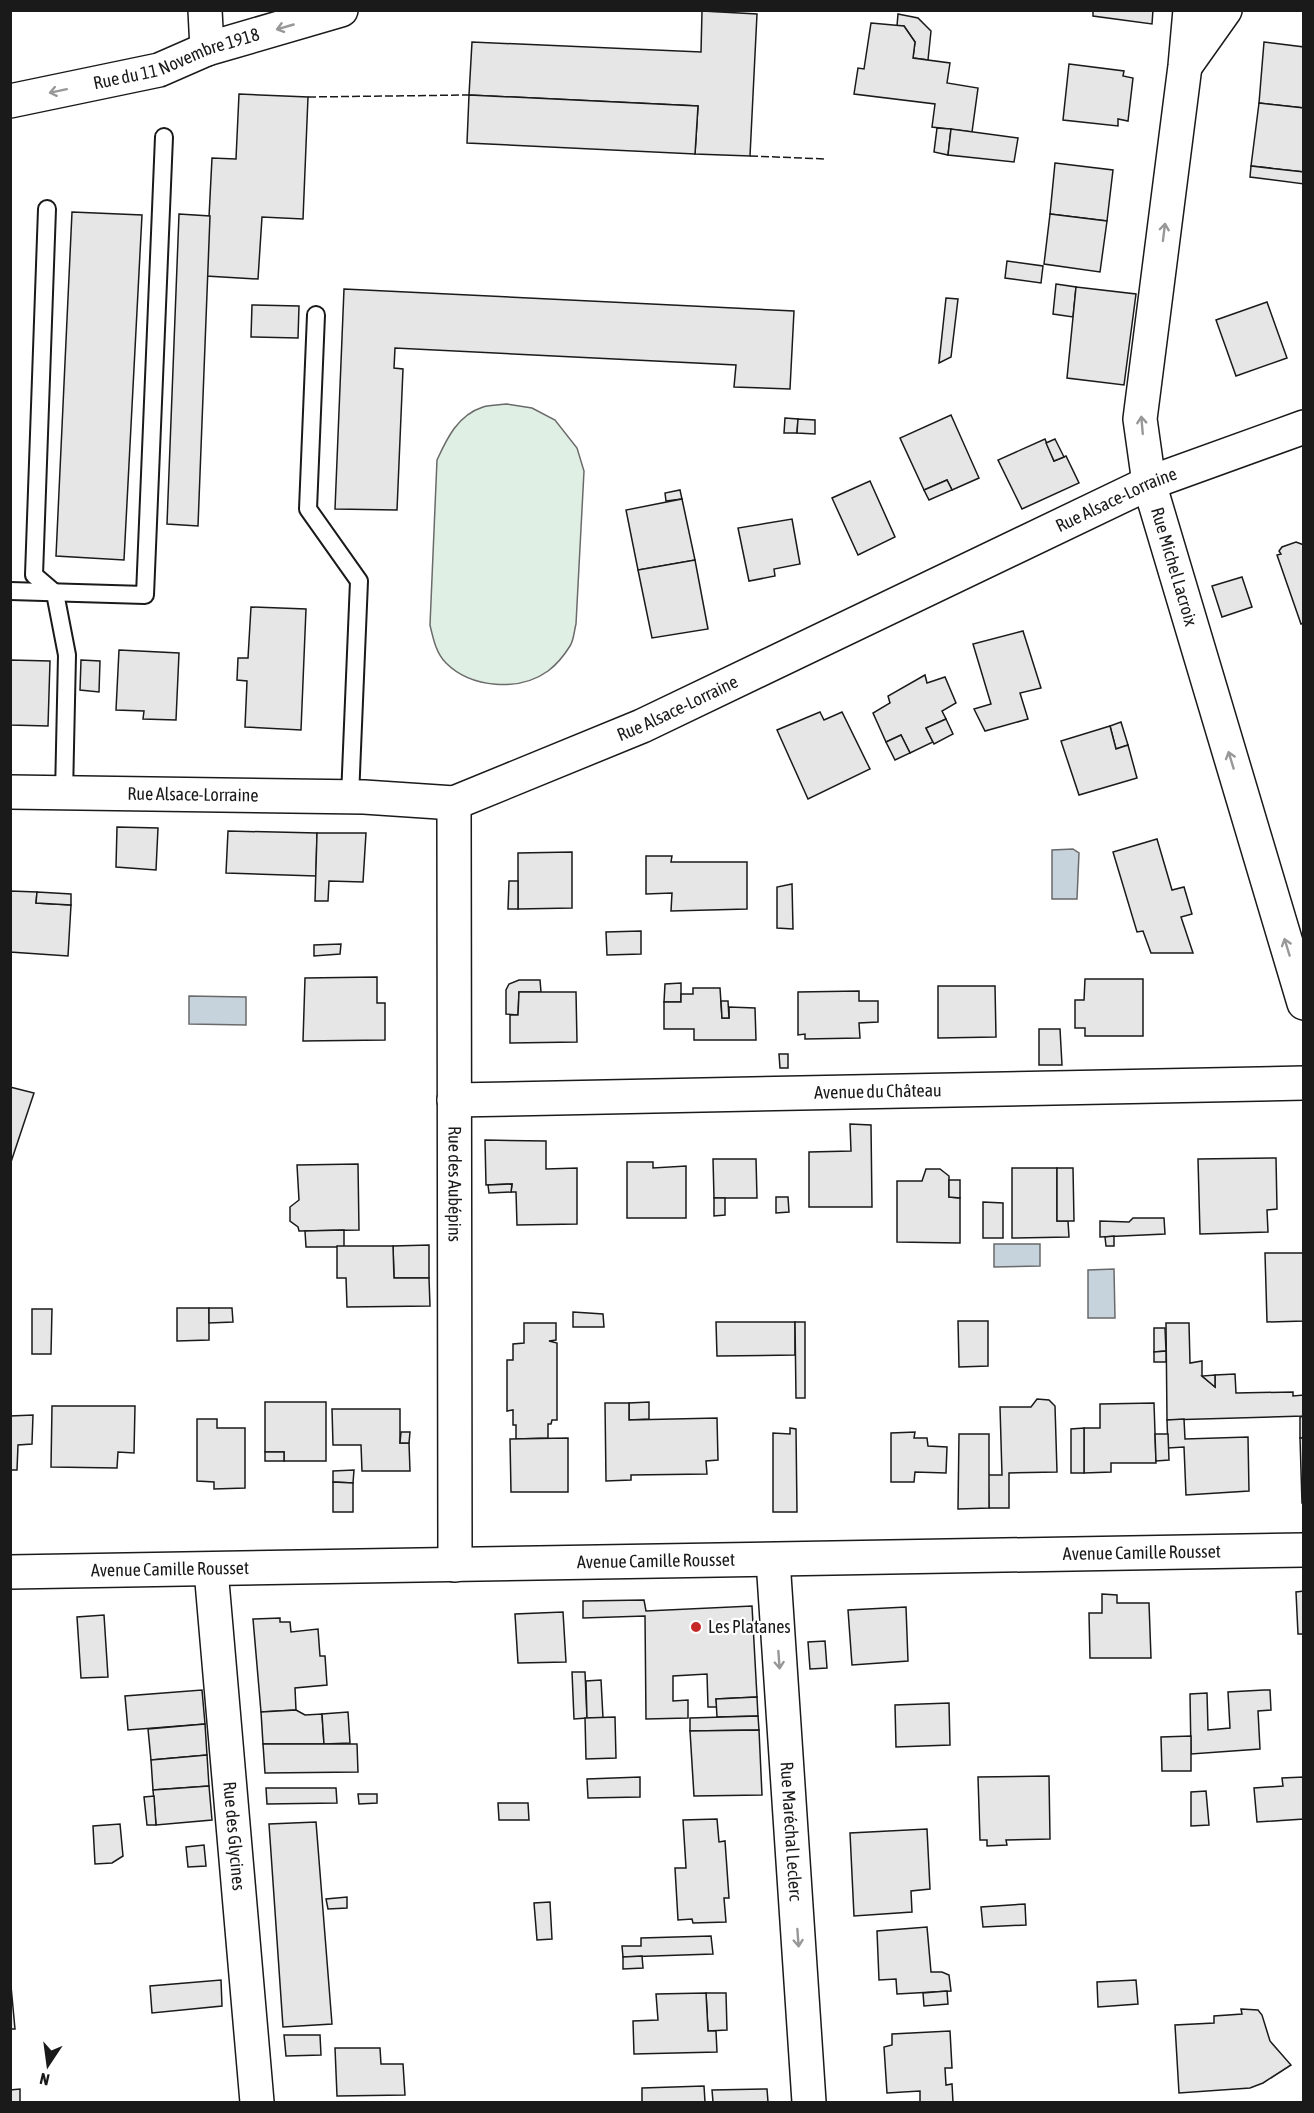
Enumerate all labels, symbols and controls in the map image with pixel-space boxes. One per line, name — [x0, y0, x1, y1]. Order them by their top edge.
one-way arrow — [276, 21, 295, 33]
street label: Rue du 11 Novembre 1918 — [91, 23, 262, 93]
one-way arrow — [49, 86, 68, 98]
one-way arrow — [1159, 222, 1170, 242]
one-way arrow — [1136, 416, 1147, 435]
street label: Rue Alsace-Lorraine — [1052, 463, 1180, 536]
street label: Rue Michel Lacroix — [1147, 505, 1202, 628]
street label: Rue Alsace-Lorraine — [614, 671, 741, 745]
one-way arrow — [1225, 751, 1236, 770]
street label: Rue Alsace-Lorraine — [127, 783, 259, 806]
one-way arrow — [1281, 938, 1292, 957]
street label: Avenue du Château — [814, 1079, 942, 1103]
street label: Rue des Aubépins — [444, 1126, 466, 1242]
street label: Avenue Camille Rousset — [1063, 1540, 1221, 1564]
street label: Avenue Camille Rousset — [577, 1549, 735, 1572]
street label: Avenue Camille Rousset — [91, 1557, 249, 1581]
place label: Les Platanes — [708, 1616, 791, 1637]
marker: Les Platanes — [689, 1620, 703, 1634]
one-way arrow — [774, 1650, 785, 1670]
street label: Rue Maréchal Leclerc — [776, 1761, 807, 1902]
street label: Rue des Glycines — [219, 1781, 250, 1891]
one-way arrow — [793, 1928, 804, 1948]
north arrow — [18, 2035, 78, 2095]
text: N — [38, 2070, 51, 2089]

